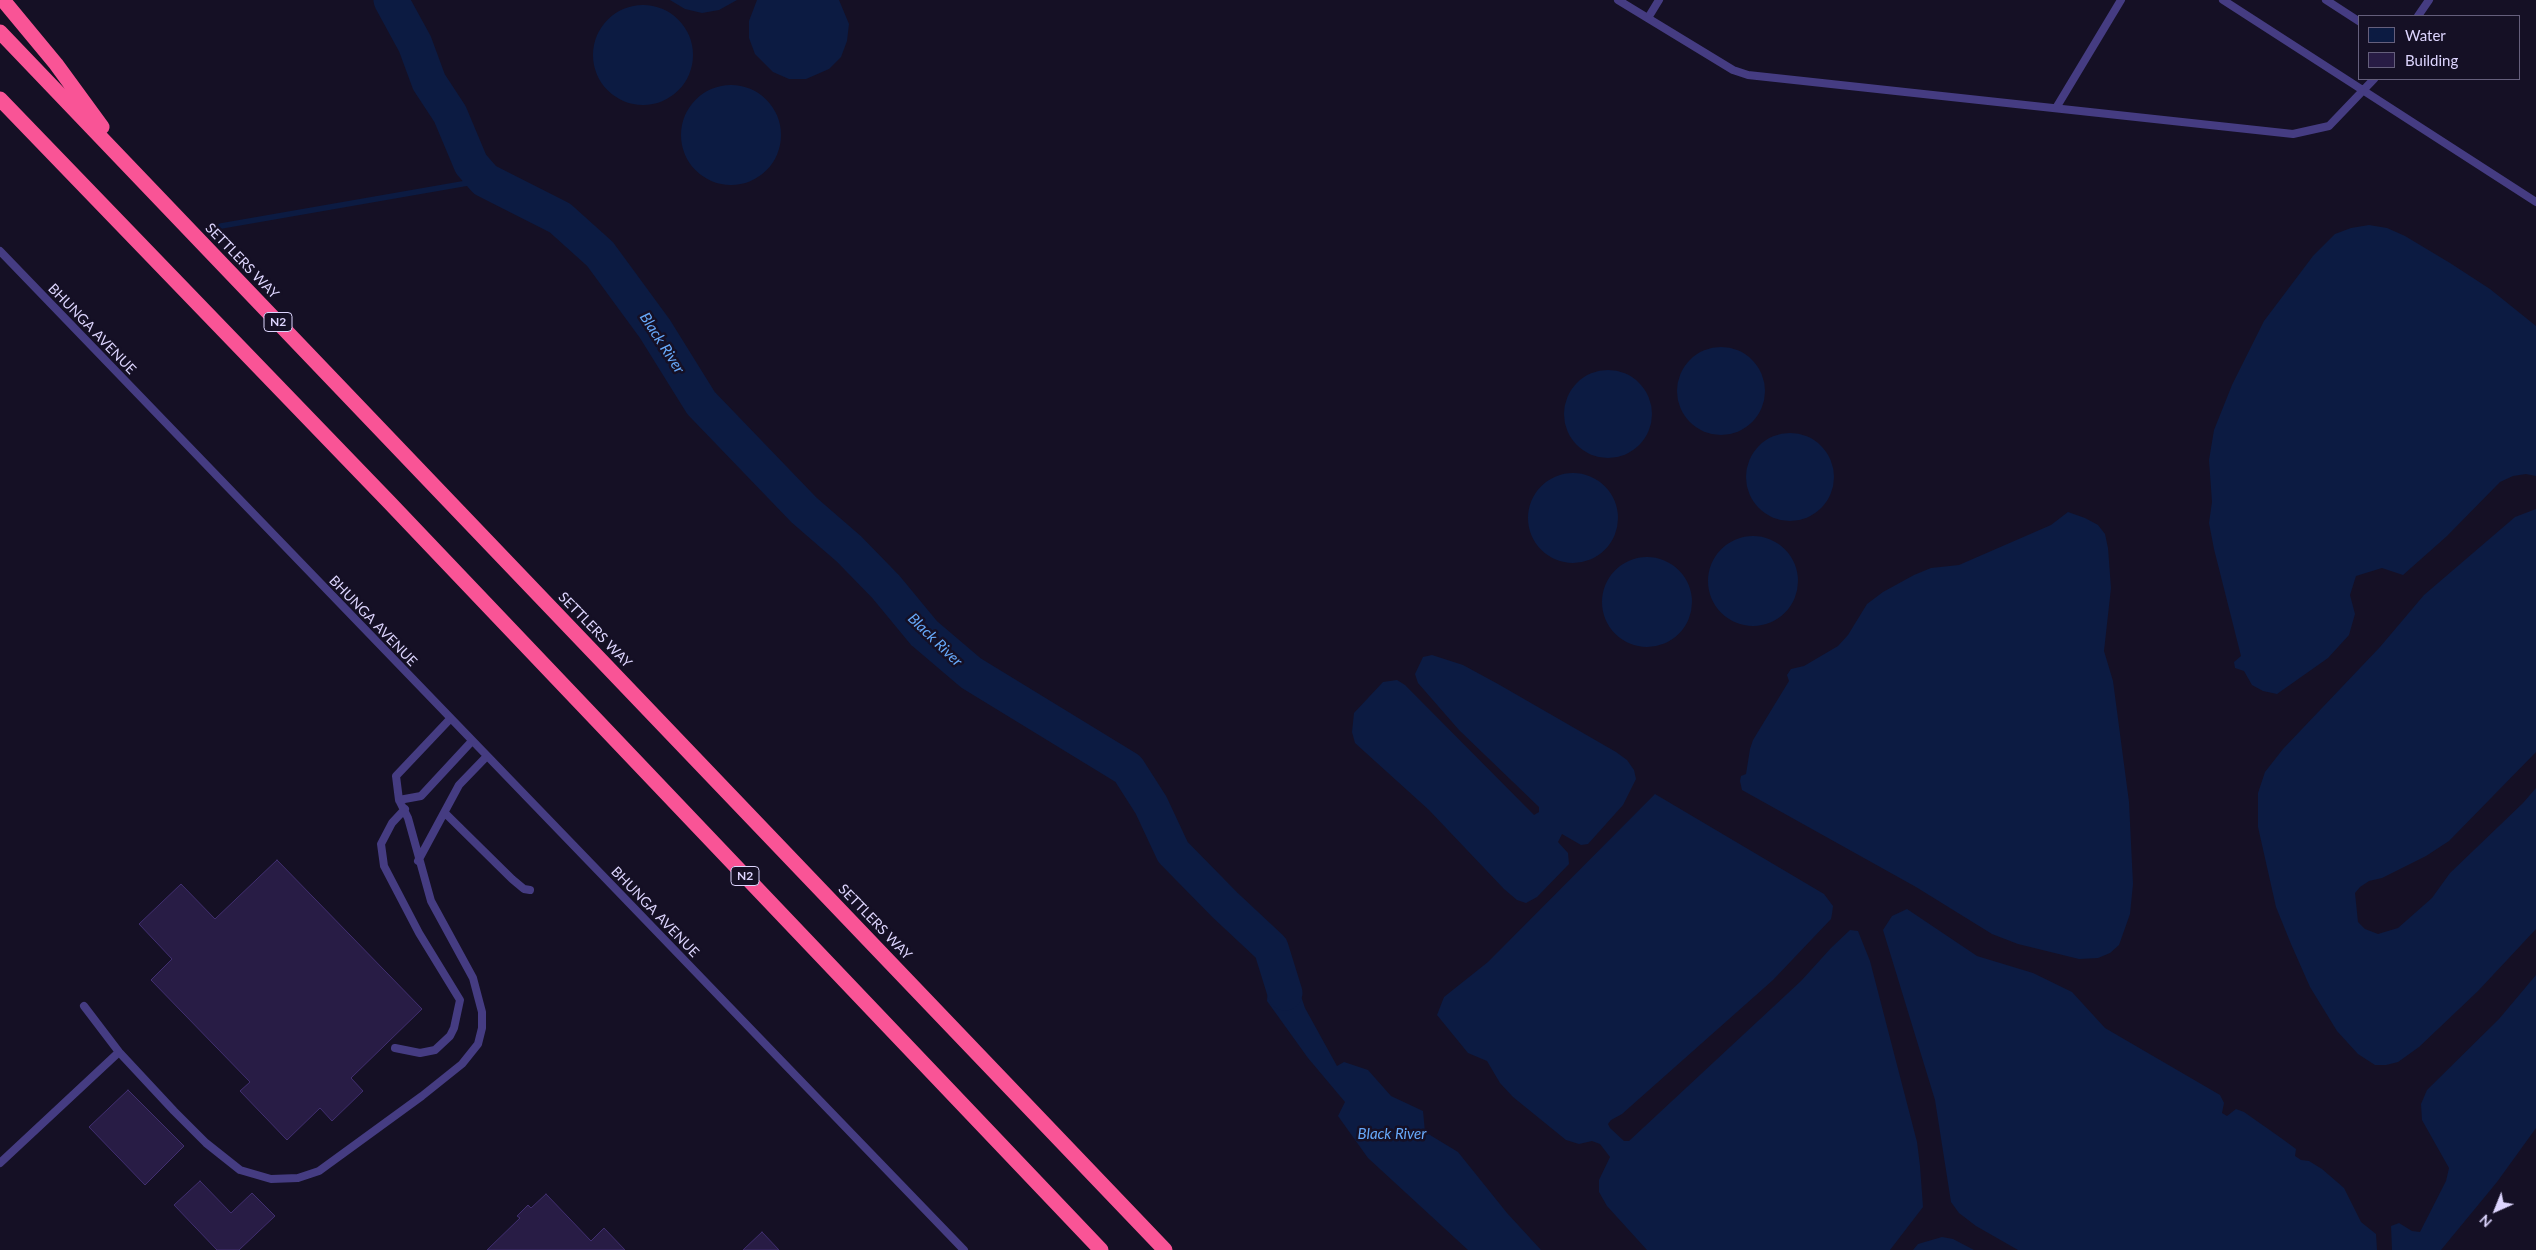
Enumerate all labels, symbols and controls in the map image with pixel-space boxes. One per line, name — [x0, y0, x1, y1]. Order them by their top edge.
legend — [2358, 15, 2521, 80]
text: Water — [2405, 26, 2446, 44]
text: Building — [2405, 51, 2458, 69]
street label: SETTLERS WAY — [202, 220, 282, 302]
street label: BHUNGA AVENUE — [45, 280, 139, 378]
water label: Black River — [636, 309, 688, 377]
road number: N2 — [264, 313, 292, 332]
street label: BHUNGA AVENUE — [326, 572, 420, 670]
street label: SETTLERS WAY — [555, 589, 635, 671]
water label: Black River — [904, 610, 966, 670]
street label: BHUNGA AVENUE — [608, 863, 702, 961]
road number: N2 — [731, 866, 759, 886]
street label: SETTLERS WAY — [835, 881, 915, 963]
water label: Black River — [1358, 1125, 1426, 1143]
north arrow — [2471, 1185, 2521, 1235]
text: N — [2475, 1211, 2495, 1231]

